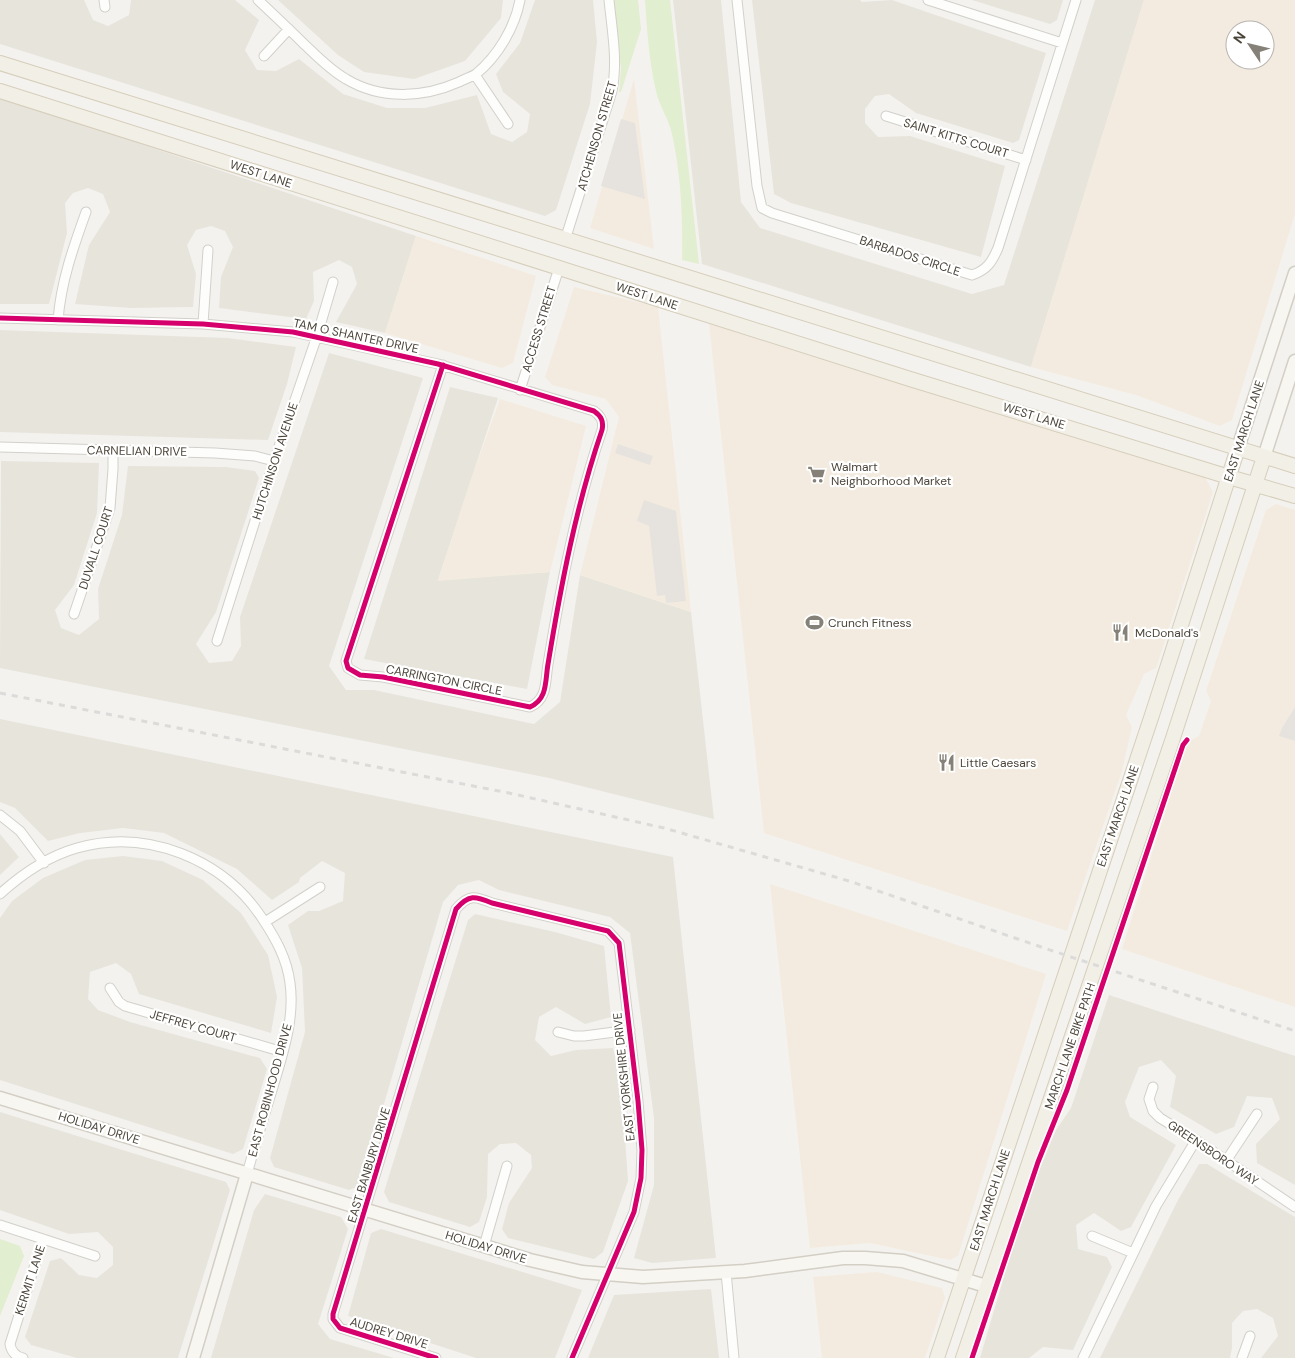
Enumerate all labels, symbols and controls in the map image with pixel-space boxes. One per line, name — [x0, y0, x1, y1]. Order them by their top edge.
north arrow — [1225, 20, 1275, 70]
text: N — [1229, 28, 1250, 47]
street label: ATCHENSON STREET — [574, 79, 620, 193]
street label: SAINT KITTS COURT — [902, 114, 1011, 162]
street label: WEST LANE — [228, 156, 294, 192]
street label: BARBADOS CIRCLE — [858, 232, 963, 280]
street label: WEST LANE — [614, 278, 680, 314]
street label: ACCESS STREET — [518, 284, 560, 374]
street label: TAM O SHANTER DRIVE — [292, 315, 420, 357]
street label: EAST MARCH LANE — [1220, 378, 1268, 484]
street label: WEST LANE — [1001, 399, 1067, 433]
street label: HUTCHINSON AVENUE — [248, 400, 302, 522]
street label: CARNELIAN DRIVE — [87, 442, 187, 460]
place label: Walmart Neighborhood Market — [831, 459, 952, 489]
supermarket icon: Walmart Neighborhood Market — [807, 464, 827, 484]
street label: DUVALL COURT — [75, 504, 117, 592]
sports icon: Crunch Fitness — [804, 613, 824, 633]
place label: Crunch Fitness — [828, 615, 912, 631]
restaurant icon: McDonald's — [1111, 623, 1131, 643]
place label: McDonald's — [1135, 625, 1199, 641]
street label: CARRINGTON CIRCLE — [384, 661, 504, 699]
restaurant icon: Little Caesars — [936, 753, 956, 773]
place label: Little Caesars — [960, 755, 1036, 771]
street label: EAST MARCH LANE — [1093, 763, 1143, 869]
street label: MARCH LANE BIKE PATH — [1041, 981, 1099, 1111]
street label: JEFFREY COURT — [148, 1006, 238, 1046]
street label: EAST YORKSHIRE DRIVE — [609, 1012, 639, 1142]
street label: EAST ROBINHOOD DRIVE — [244, 1021, 296, 1158]
street label: EAST BANBURY DRIVE — [344, 1105, 394, 1225]
street label: HOLIDAY DRIVE — [56, 1108, 142, 1148]
street label: GREENSBORO WAY — [1165, 1117, 1261, 1189]
street label: EAST MARCH LANE — [966, 1147, 1014, 1253]
street label: HOLIDAY DRIVE — [443, 1227, 529, 1267]
street label: KERMIT LANE — [11, 1243, 49, 1317]
street label: AUDREY DRIVE — [348, 1314, 430, 1353]

